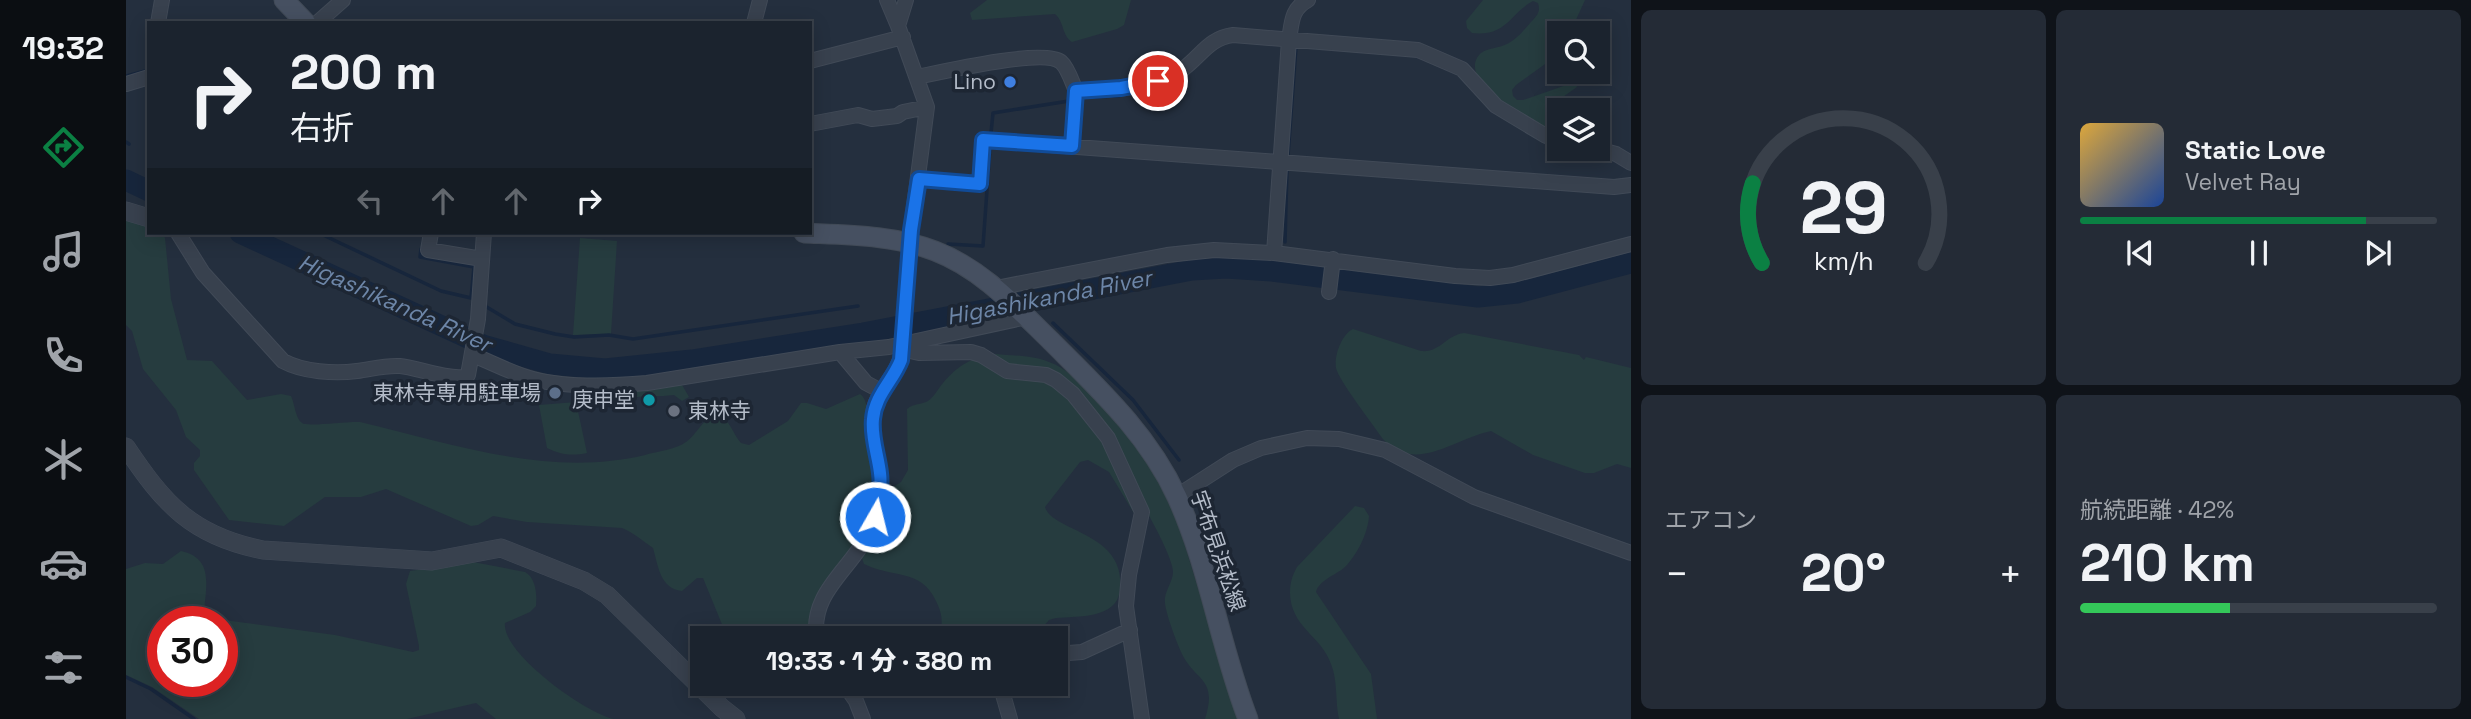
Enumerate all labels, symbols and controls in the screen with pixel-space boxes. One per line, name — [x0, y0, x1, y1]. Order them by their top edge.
map controls — [1547, 21, 1610, 161]
button: search — [1547, 21, 1610, 84]
text: 19:32 — [22, 28, 104, 68]
text: 200 m — [290, 41, 437, 103]
icon: right — [175, 49, 266, 140]
pin — [1128, 51, 1188, 111]
icon: arrive — [1139, 62, 1177, 100]
place label: Lino — [954, 68, 996, 95]
marker: Lino — [1002, 74, 1018, 90]
button: layers — [1547, 98, 1610, 161]
text: 右折 — [290, 108, 354, 148]
icon: directions — [39, 123, 88, 172]
text: Static Love — [2185, 133, 2326, 167]
text: 29 — [1800, 162, 1887, 255]
text: Velvet Ray — [2185, 167, 2301, 197]
icon: left — [351, 182, 389, 220]
icon: ahead — [424, 182, 462, 220]
icon: ahead — [497, 182, 535, 220]
icon: right — [570, 182, 608, 220]
icon: music — [39, 227, 88, 276]
icon: previous — [2121, 234, 2159, 272]
icon: pause — [2240, 234, 2278, 272]
icon: next — [2359, 234, 2397, 272]
text: km/h — [1814, 245, 1873, 277]
water label: Higashikanda River — [294, 247, 498, 360]
water label: Higashikanda River — [944, 262, 1156, 332]
icon: phone — [39, 331, 88, 380]
place label: 東林寺専用駐車場 — [373, 379, 541, 406]
marker: 東林寺専用駐車場 — [547, 385, 563, 401]
place label: 庚申堂 — [572, 386, 635, 413]
marker: 庚申堂 — [641, 392, 657, 408]
place label: 東林寺 — [688, 397, 751, 424]
marker: 東林寺 — [666, 403, 682, 419]
icon: climate — [39, 435, 88, 484]
position arrow — [838, 480, 912, 554]
street label: 宇布見浜松線 — [1185, 487, 1252, 615]
text: 航続距離 · 42% — [2080, 495, 2234, 525]
text: エアコン — [1665, 505, 1757, 535]
text: 210 km — [2080, 530, 2255, 596]
icon: car — [39, 539, 88, 588]
text: 20° — [1801, 540, 1886, 606]
text: − — [1665, 550, 1689, 598]
text: + — [1998, 550, 2022, 598]
speed limit sign: 30 — [147, 606, 238, 697]
icon: filters — [39, 643, 88, 692]
text: 19:33 · 1 分 · 380 m — [766, 644, 992, 678]

